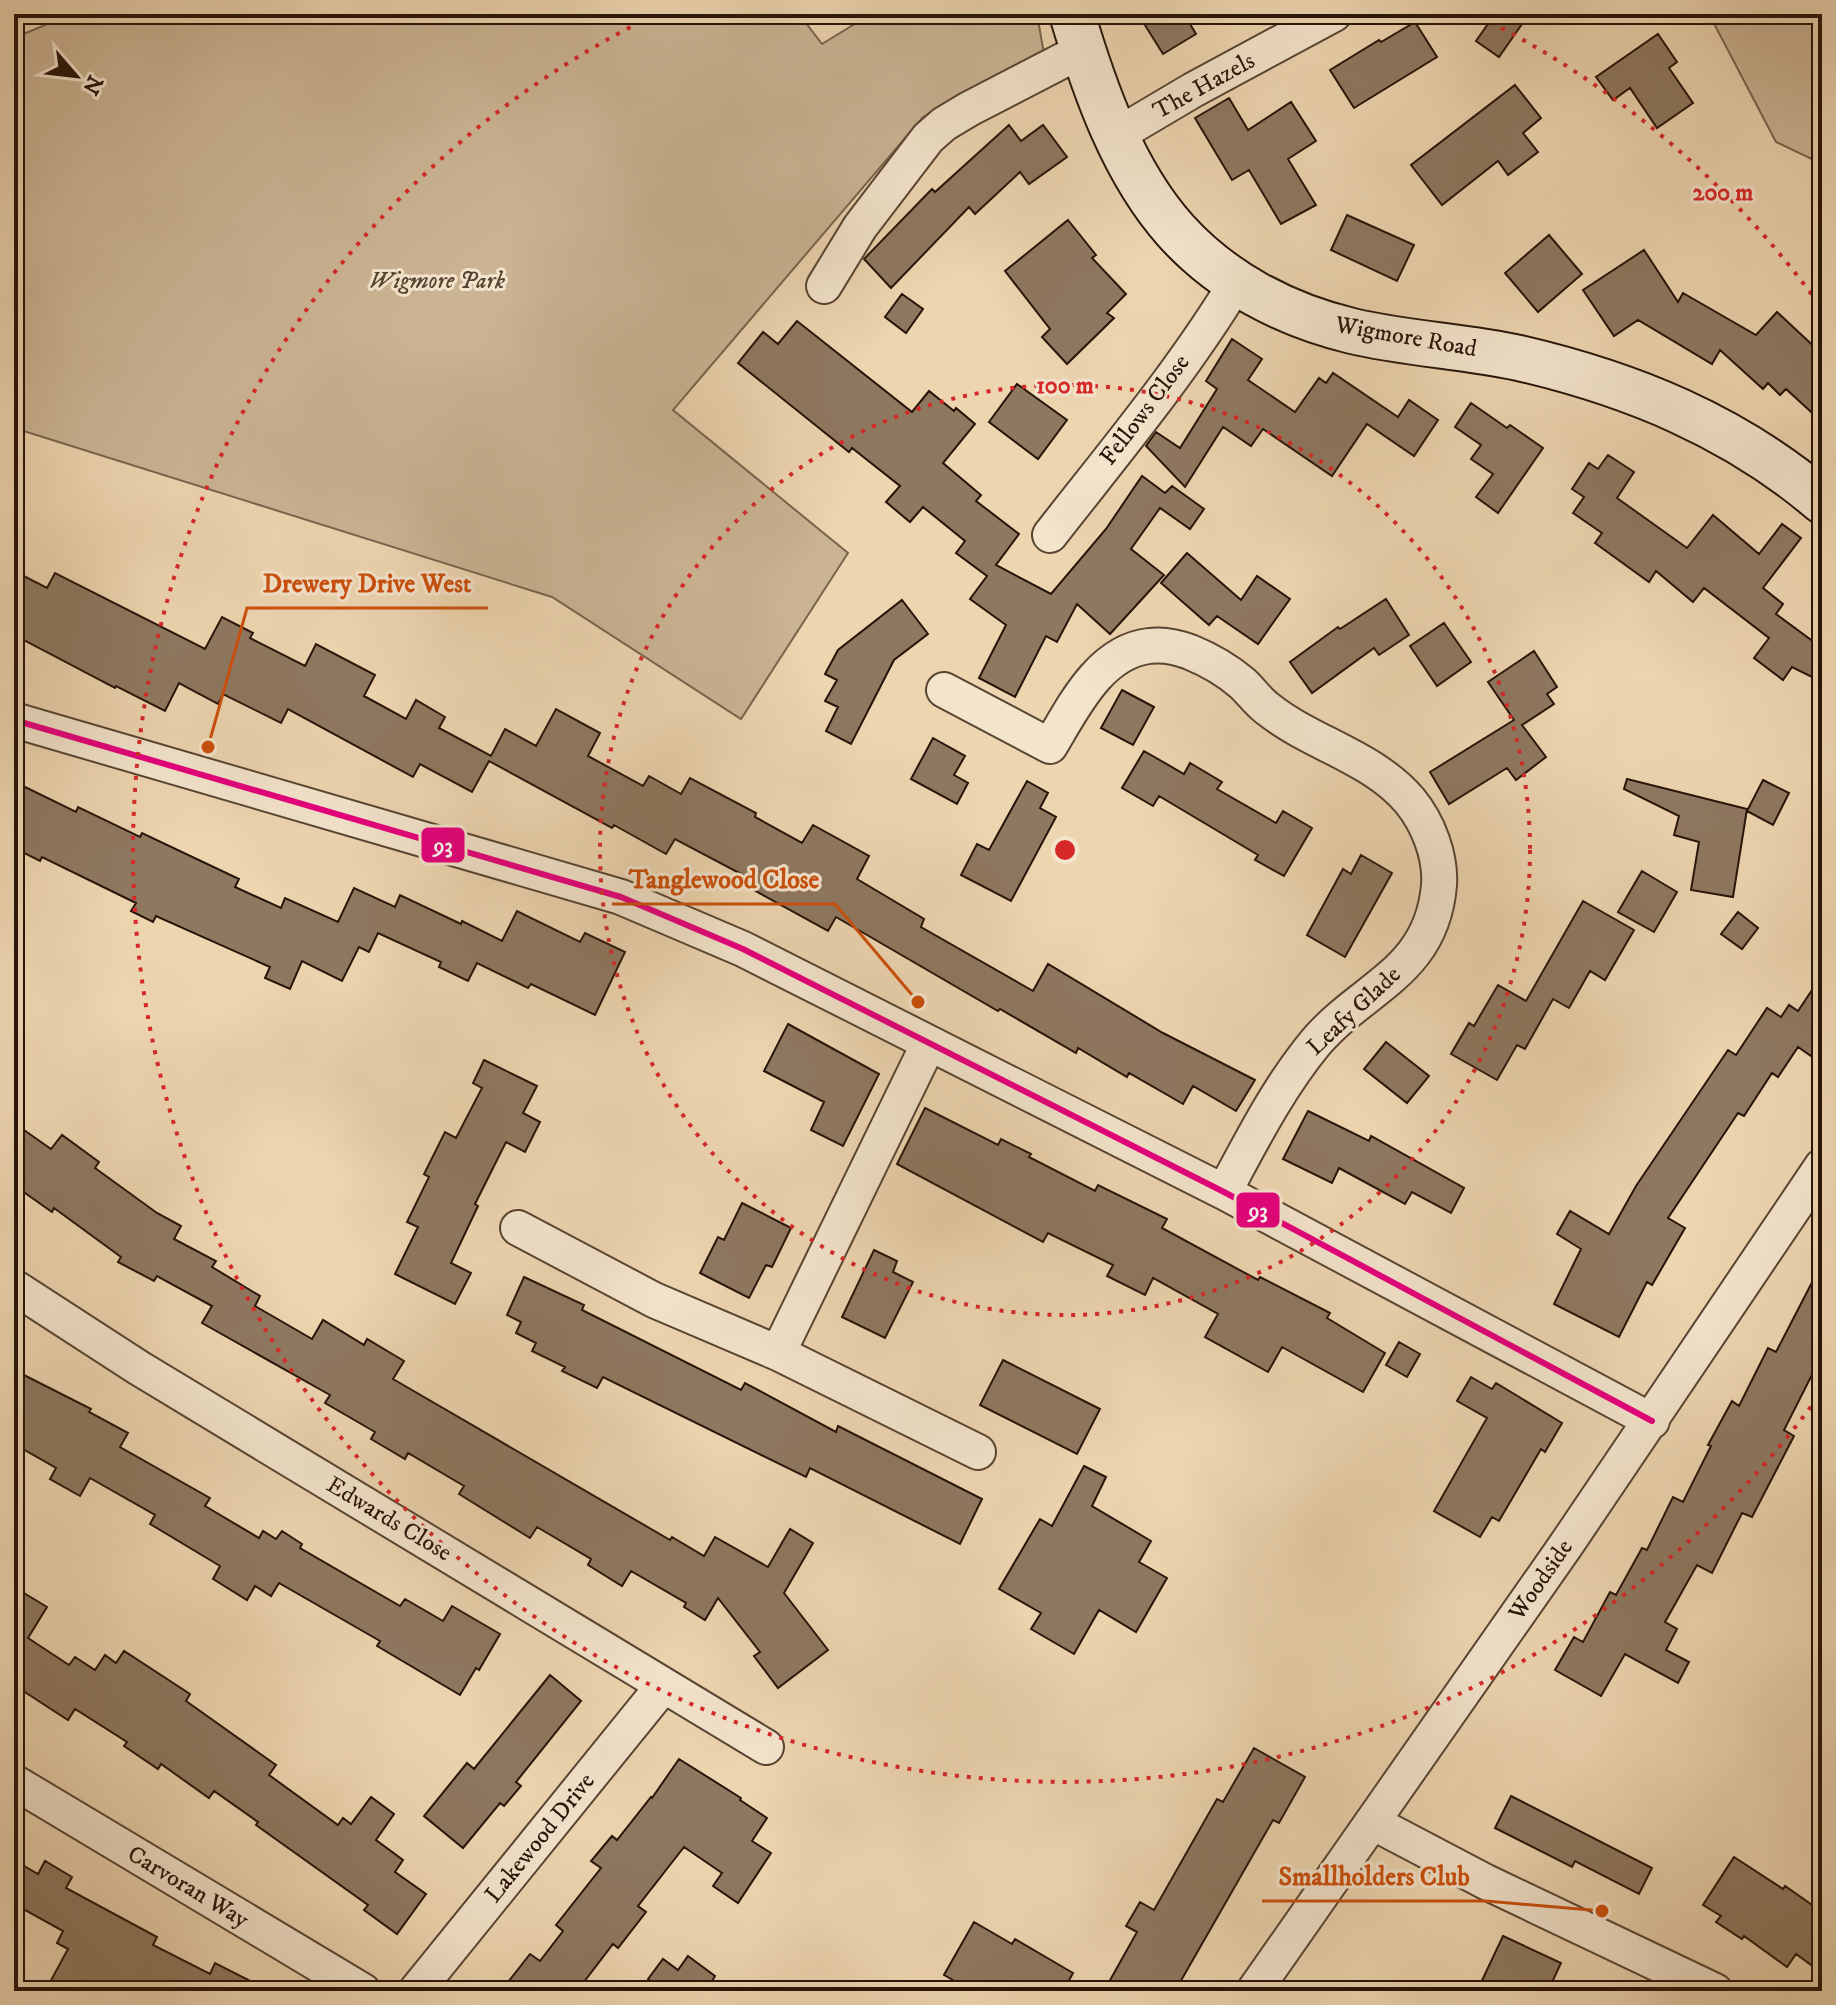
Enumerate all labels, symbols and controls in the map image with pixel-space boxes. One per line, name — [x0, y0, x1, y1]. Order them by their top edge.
north arrow — [36, 36, 116, 116]
street label: The Hazels — [1148, 46, 1260, 126]
text: N — [76, 70, 108, 99]
text: 200 m — [1693, 178, 1753, 208]
park label: Wigmore Park — [369, 266, 505, 296]
street label: Wigmore Road — [1332, 310, 1479, 364]
street label: Fellows Close — [1094, 349, 1197, 471]
text: 100 m — [1036, 371, 1094, 401]
callout: Drewery Drive West — [247, 558, 488, 608]
text: Drewery Drive West — [263, 568, 472, 601]
line badge: 93 — [420, 826, 466, 864]
text: 93 — [431, 833, 453, 860]
centre of rings — [1051, 836, 1079, 864]
callout: Tanglewood Close — [612, 854, 835, 904]
text: Tanglewood Close — [628, 864, 820, 897]
street label: Leafy Glade — [1301, 960, 1407, 1062]
line badge: 93 — [1235, 1191, 1281, 1229]
text: 93 — [1246, 1198, 1268, 1225]
street label: Edwards Close — [321, 1470, 457, 1568]
street label: Woodside — [1502, 1534, 1580, 1627]
street label: Lakewood Drive — [479, 1767, 602, 1909]
street label: Carvoran Way — [122, 1839, 255, 1935]
callout: Smallholders Club — [1262, 1851, 1486, 1901]
text: Smallholders Club — [1278, 1861, 1470, 1894]

